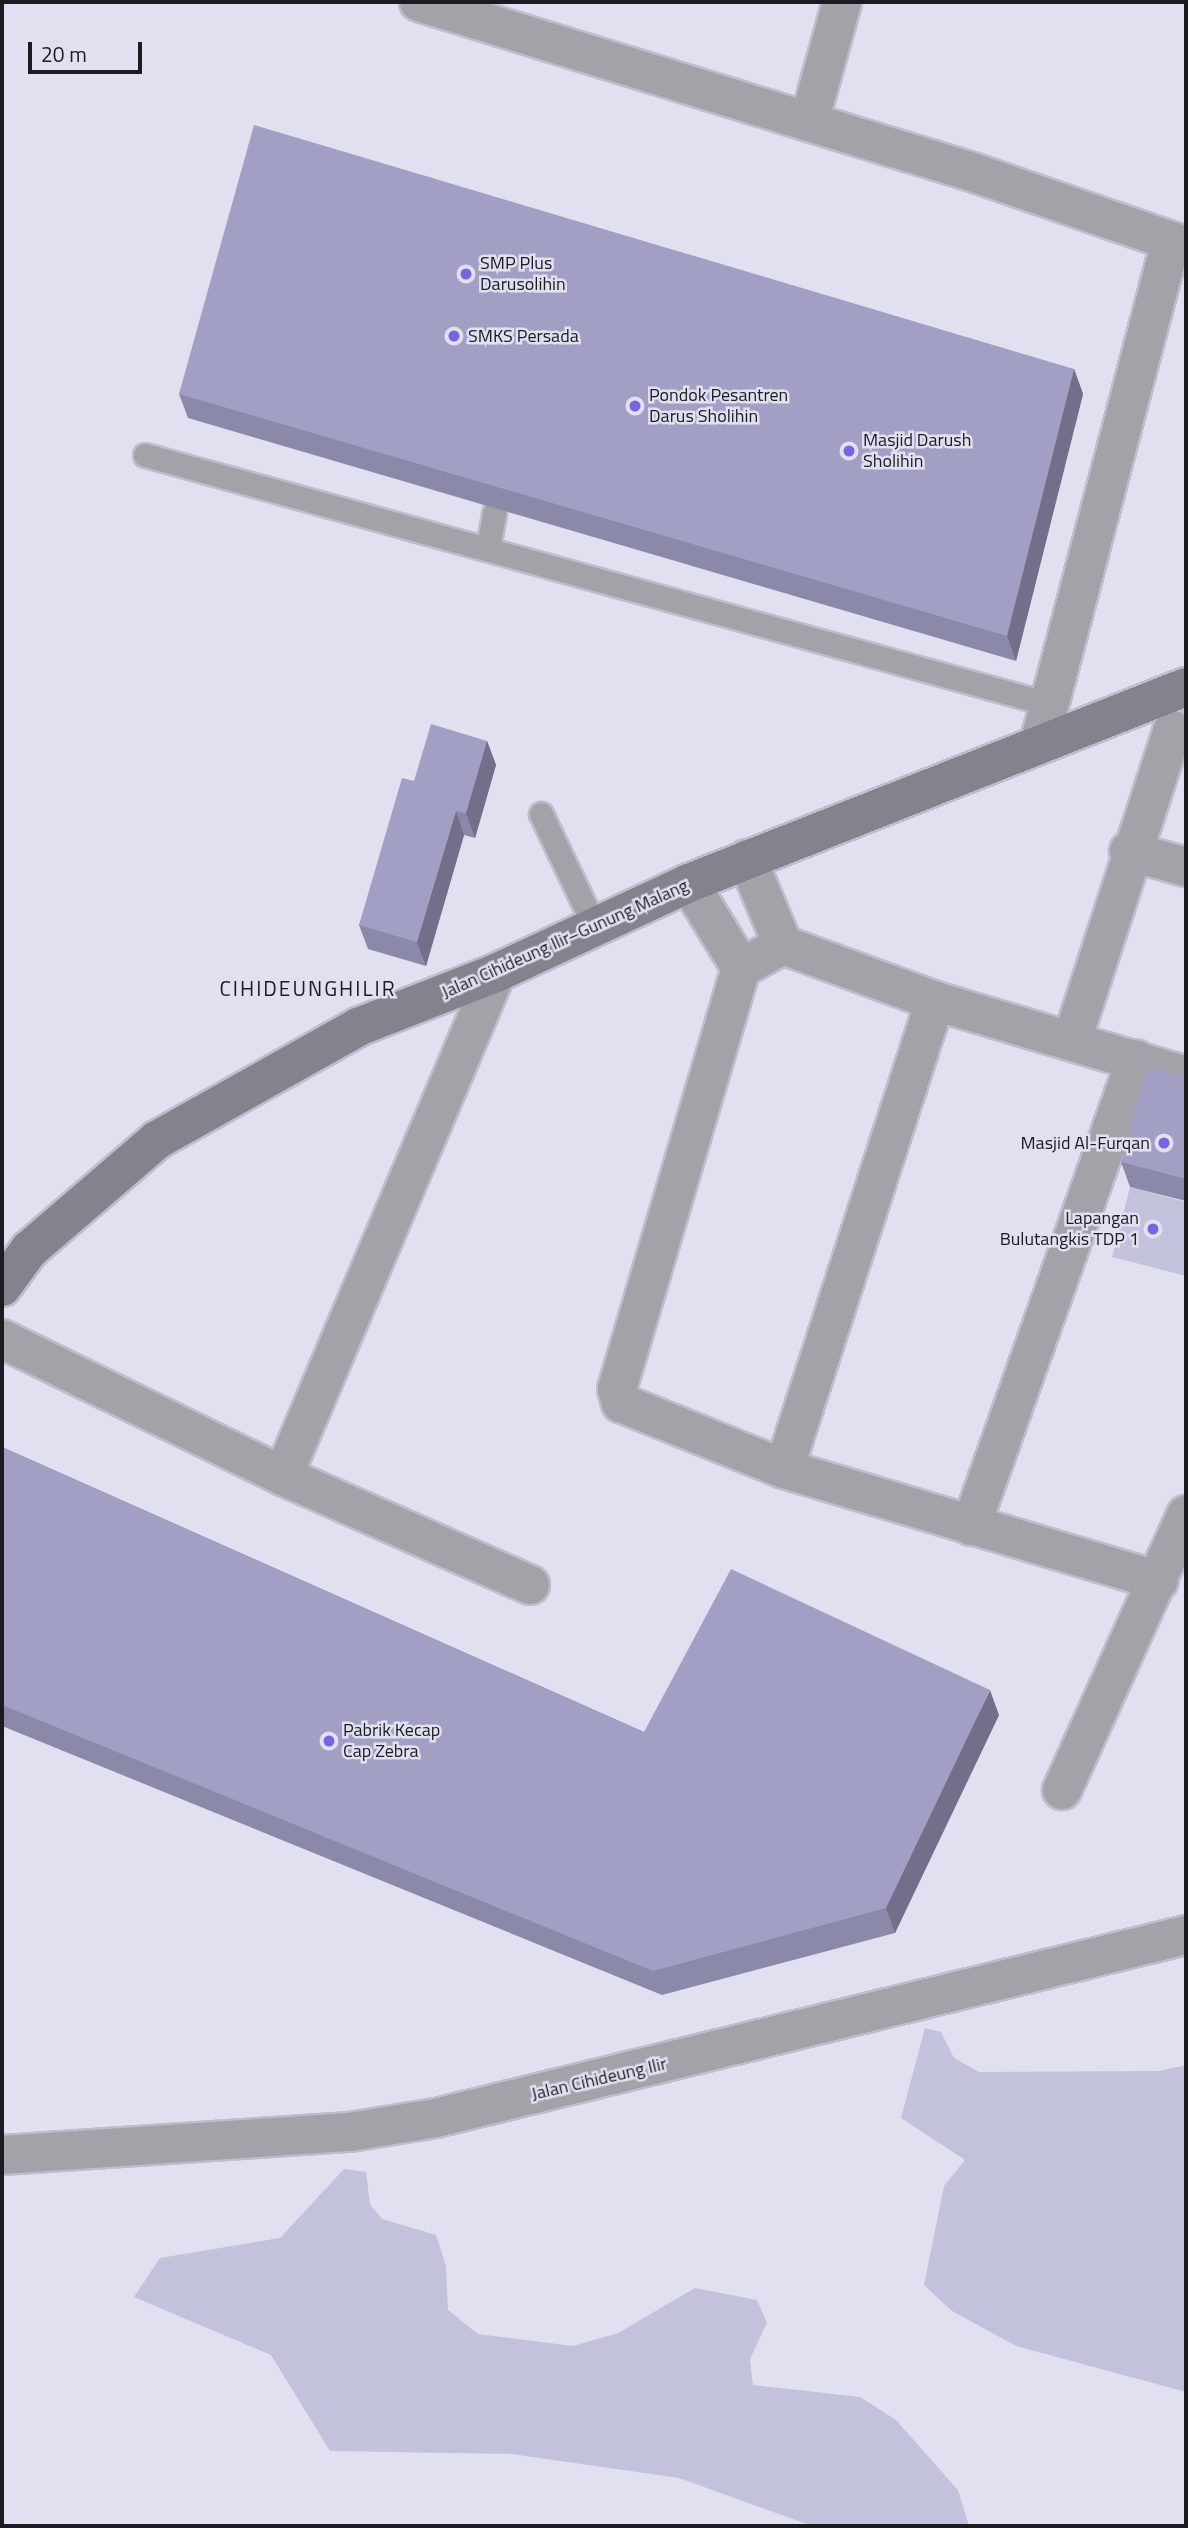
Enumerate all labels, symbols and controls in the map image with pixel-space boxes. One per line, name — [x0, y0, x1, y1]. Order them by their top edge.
scale bar — [32, 28, 145, 72]
text: 20 m — [41, 38, 87, 70]
place label: SMP Plus Darusolihin — [480, 253, 566, 296]
marker: SMP Plus Darusolihin — [458, 266, 474, 282]
place label: SMKS Persada — [468, 325, 579, 347]
marker: SMKS Persada — [446, 328, 462, 344]
place label: Pondok Pesantren Darus Sholihin — [649, 385, 788, 428]
marker: Pondok Pesantren Darus Sholihin — [627, 398, 643, 414]
place label: Masjid Darush Sholihin — [863, 430, 971, 472]
marker: Masjid Darush Sholihin — [841, 443, 857, 459]
street label: Jalan Cihideung Ilir–Gunung Malang — [438, 875, 692, 1003]
district label: CIHIDEUNGHILIR — [221, 975, 395, 1001]
place label: Masjid Al-Furqan — [1021, 1132, 1150, 1154]
marker: Masjid Al-Furqan — [1156, 1135, 1172, 1151]
place label: Lapangan Bulutangkis TDP 1 — [1000, 1208, 1139, 1250]
marker: Lapangan Bulutangkis TDP 1 — [1145, 1221, 1161, 1237]
place label: Pabrik Kecap Cap Zebra — [343, 1720, 440, 1762]
marker: Pabrik Kecap Cap Zebra — [321, 1733, 337, 1749]
street label: Jalan Cihideung Ilir — [529, 2053, 669, 2105]

